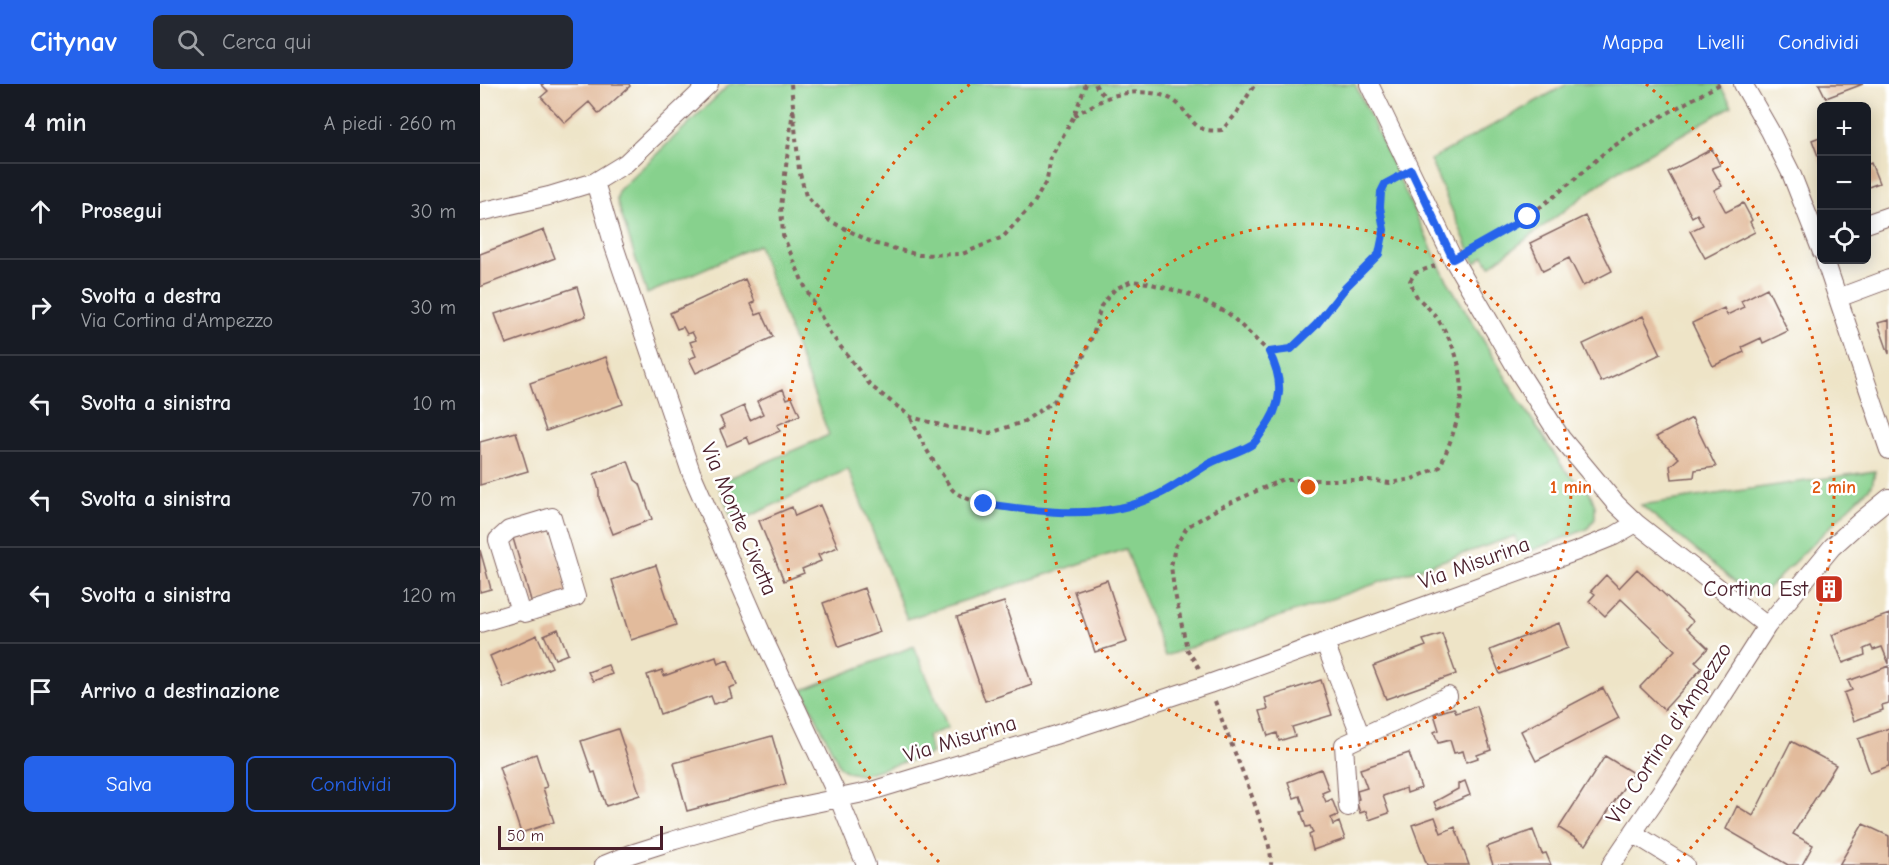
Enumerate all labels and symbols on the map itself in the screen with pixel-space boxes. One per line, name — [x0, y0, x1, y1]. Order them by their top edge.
route start — [1514, 203, 1540, 229]
street label: Via Monte Civetta — [695, 439, 783, 599]
centre of rings — [1298, 477, 1318, 497]
text: 1 min — [1550, 477, 1592, 498]
text: 2 min — [1812, 477, 1856, 498]
route end — [970, 490, 996, 516]
street label: Via Misurina — [1415, 531, 1533, 595]
building icon: Cortina Est — [1813, 573, 1845, 605]
place label: Cortina Est — [1703, 576, 1809, 602]
street label: Via Cortina d'Ampezzo — [1601, 637, 1737, 829]
street label: Via Misurina — [900, 710, 1020, 768]
scale bar — [498, 823, 663, 850]

